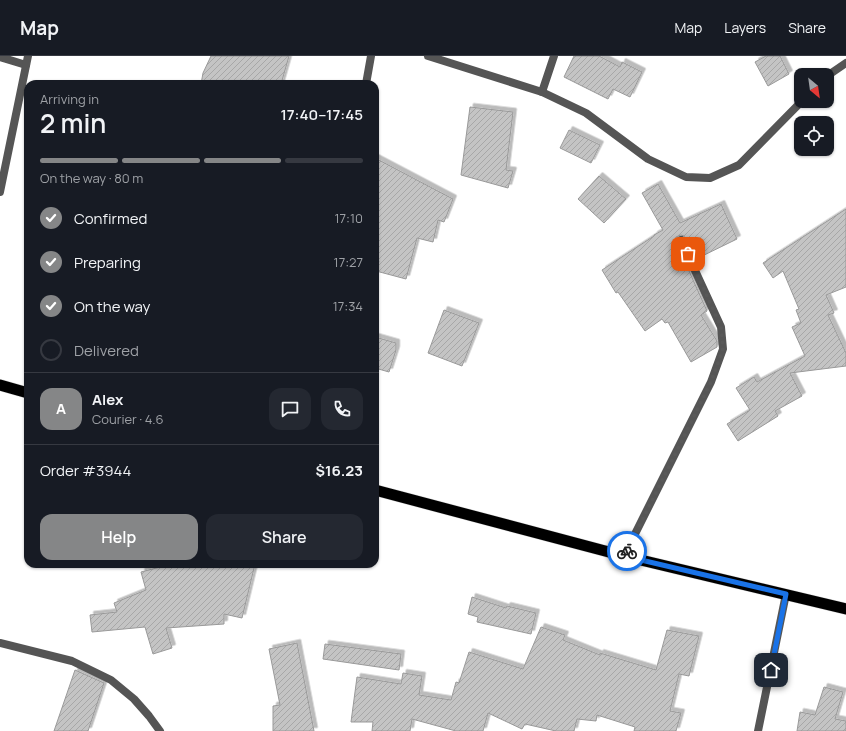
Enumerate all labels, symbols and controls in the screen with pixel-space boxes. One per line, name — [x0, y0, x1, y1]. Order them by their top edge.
text: Map — [20, 15, 59, 41]
text: Map — [674, 18, 702, 37]
text: Layers — [724, 18, 766, 37]
text: Share — [788, 18, 826, 37]
north arrow — [794, 68, 834, 108]
map controls — [794, 68, 834, 156]
text: Arriving in — [40, 90, 99, 108]
text: 17:40–17:45 — [280, 104, 363, 125]
text: 2 min — [40, 105, 106, 141]
button: locate — [794, 116, 834, 156]
text: On the way · 80 m — [40, 169, 143, 187]
icon: check — [40, 207, 62, 229]
text: Confirmed — [74, 208, 147, 229]
text: 17:10 — [335, 209, 363, 227]
pin — [671, 237, 705, 271]
icon: bag — [677, 243, 699, 265]
icon: check — [40, 251, 62, 273]
text: Preparing — [74, 252, 141, 273]
text: 17:27 — [334, 253, 363, 271]
icon: check — [40, 295, 62, 317]
text: On the way — [74, 296, 150, 317]
text: 17:34 — [333, 297, 363, 315]
text: Delivered — [74, 340, 139, 361]
button: chat — [269, 388, 311, 430]
button: phone — [321, 388, 363, 430]
text: Alex — [92, 389, 123, 410]
text: A — [56, 398, 66, 419]
text: Courier · 4.6 — [92, 410, 164, 428]
text: Order #3944 — [40, 460, 131, 481]
text: $16.23 — [315, 460, 363, 481]
button: Help — [40, 514, 198, 560]
button: Share — [206, 514, 363, 560]
courier — [607, 531, 647, 571]
icon: bike — [616, 540, 638, 562]
pin — [754, 653, 788, 687]
icon: home — [760, 659, 782, 681]

